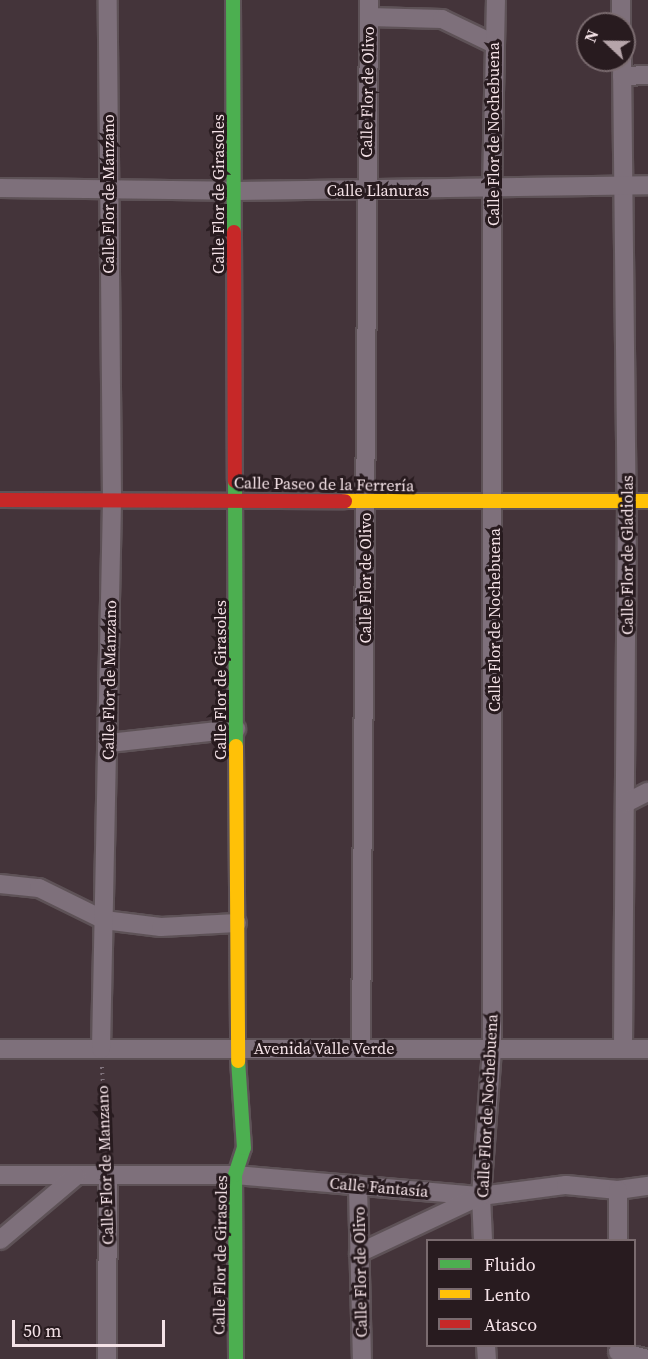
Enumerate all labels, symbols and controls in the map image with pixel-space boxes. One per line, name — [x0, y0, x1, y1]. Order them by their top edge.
north arrow — [576, 12, 636, 72]
street label: Calle Flor de Olivo — [356, 26, 378, 158]
text: N — [579, 26, 604, 46]
street label: Calle Flor de Nochebuena — [483, 42, 503, 226]
street label: Calle Flor de Manzano — [98, 114, 118, 274]
street label: Calle Flor de Girasoles — [208, 114, 228, 274]
street label: Calle Llanuras — [327, 180, 429, 200]
street label: Calle Paseo de la Ferrería — [234, 473, 414, 495]
street label: Calle Flor de Gladiolas — [617, 475, 637, 635]
street label: Calle Flor de Olivo — [355, 512, 375, 644]
street label: Calle Flor de Nochebuena — [484, 528, 504, 712]
street label: Calle Flor de Manzano — [98, 600, 120, 760]
street label: Calle Flor de Girasoles — [210, 600, 230, 760]
street label: Calle Flor de Nochebuena — [473, 1014, 501, 1198]
street label: Avenida Valle Verde — [253, 1038, 395, 1058]
street label: Calle Flor de Manzano — [93, 1085, 117, 1245]
street label: Calle Fantasía — [329, 1173, 429, 1201]
street label: Calle Flor de Girasoles — [209, 1175, 231, 1335]
street label: Calle Flor de Olivo — [349, 1206, 371, 1338]
legend — [426, 1239, 636, 1347]
text: Fluido — [484, 1252, 536, 1277]
text: Lento — [484, 1282, 530, 1307]
scale bar — [15, 1308, 168, 1346]
text: Atasco — [484, 1312, 537, 1337]
text: 50 m — [23, 1318, 61, 1343]

